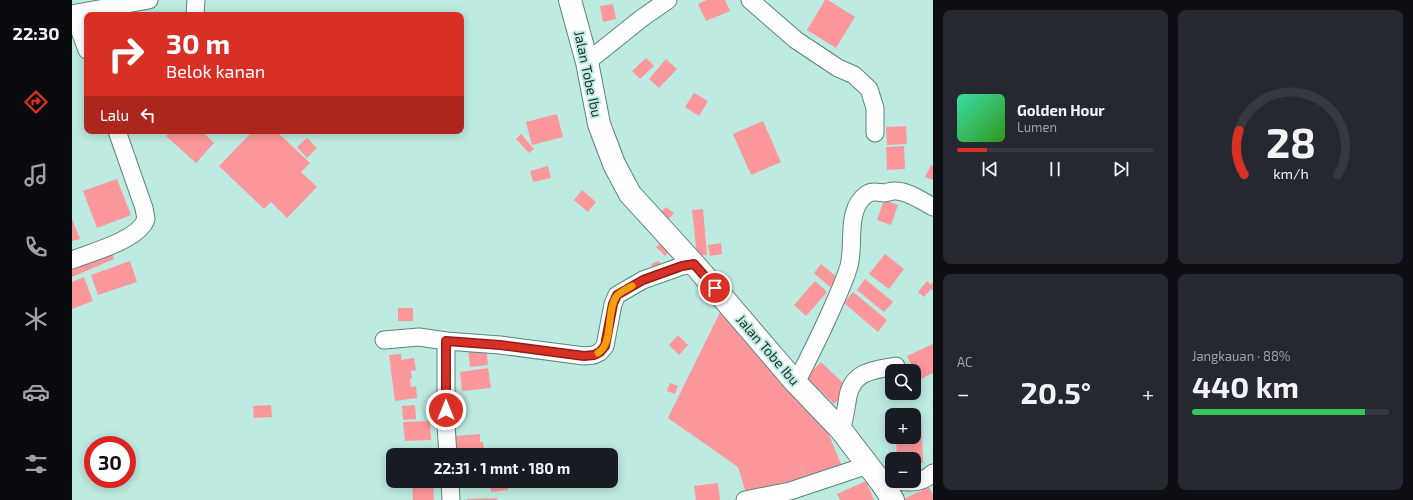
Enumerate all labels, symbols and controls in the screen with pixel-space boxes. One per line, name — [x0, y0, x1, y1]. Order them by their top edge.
text: 22:30 — [12, 22, 60, 44]
text: 30 m — [166, 26, 230, 60]
icon: right — [100, 28, 152, 80]
street label: Jalan Tobe Ibu — [571, 29, 606, 119]
text: Belok kanan — [166, 60, 265, 82]
icon: directions — [22, 88, 50, 116]
text: Golden Hour — [1017, 101, 1105, 119]
icon: left — [137, 104, 159, 126]
text: Lalu — [100, 106, 129, 124]
text: 28 — [1265, 116, 1316, 166]
text: Lumen — [1017, 119, 1057, 135]
icon: previous — [979, 158, 1001, 180]
icon: pause — [1044, 158, 1066, 180]
icon: next — [1110, 158, 1132, 180]
icon: music — [22, 161, 50, 189]
text: km/h — [1273, 164, 1308, 181]
icon: phone — [22, 233, 50, 261]
pin — [698, 271, 732, 305]
icon: arrive — [704, 277, 726, 299]
icon: climate — [22, 305, 50, 333]
street label: Jalan Tobe Ibu — [733, 311, 804, 388]
text: Jangkauan · 88% — [1192, 348, 1291, 364]
text: AC — [957, 354, 972, 370]
map controls — [885, 364, 921, 488]
button: search — [885, 364, 921, 400]
text: 440 km — [1192, 368, 1299, 404]
text: 20.5° — [1021, 374, 1091, 410]
icon: car — [22, 378, 50, 406]
text: − — [957, 380, 970, 406]
text: + — [1142, 380, 1154, 406]
position arrow — [425, 389, 467, 431]
button: + — [885, 408, 921, 444]
speed limit sign: 30 — [84, 436, 136, 488]
icon: filters — [22, 450, 50, 478]
button: − — [885, 452, 921, 488]
text: 22:31 · 1 mnt · 180 m — [434, 459, 570, 477]

